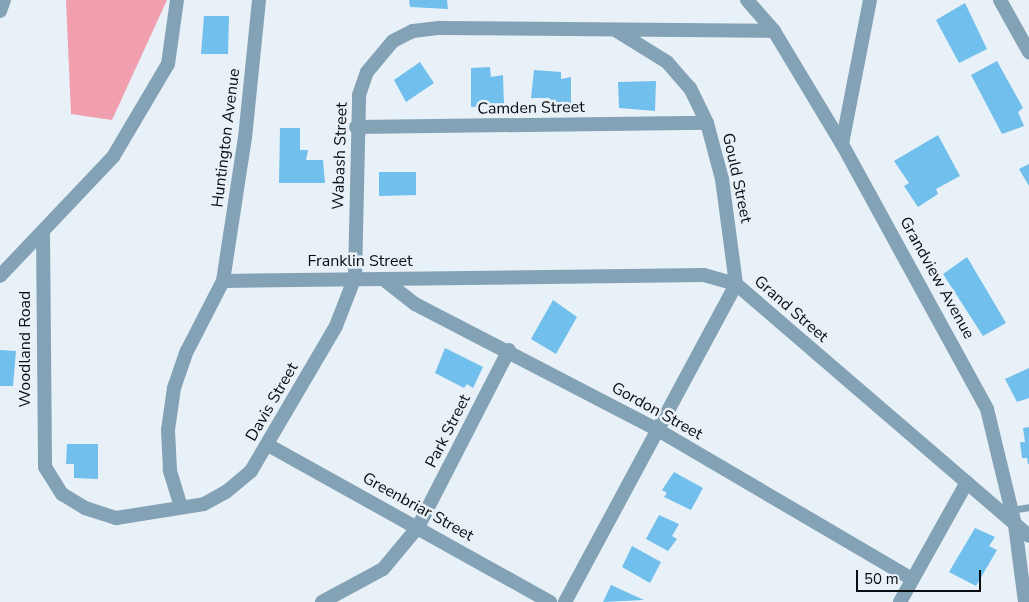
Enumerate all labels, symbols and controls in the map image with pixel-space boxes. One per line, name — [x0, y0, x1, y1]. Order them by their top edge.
street label: Huntington Avenue — [208, 67, 244, 209]
street label: Camden Street — [477, 97, 585, 119]
street label: Wabash Street — [329, 102, 351, 210]
street label: Gould Street — [718, 131, 756, 225]
street label: Grandview Avenue — [896, 214, 978, 342]
street label: Franklin Street — [307, 251, 413, 271]
street label: Grand Street — [750, 272, 832, 346]
street label: Woodland Road — [15, 291, 35, 407]
street label: Davis Street — [242, 359, 302, 445]
street label: Gordon Street — [608, 378, 706, 444]
street label: Park Street — [421, 391, 475, 471]
street label: Greenbriar Street — [359, 469, 477, 545]
scale bar — [859, 560, 984, 592]
text: 50 m — [864, 569, 899, 589]

